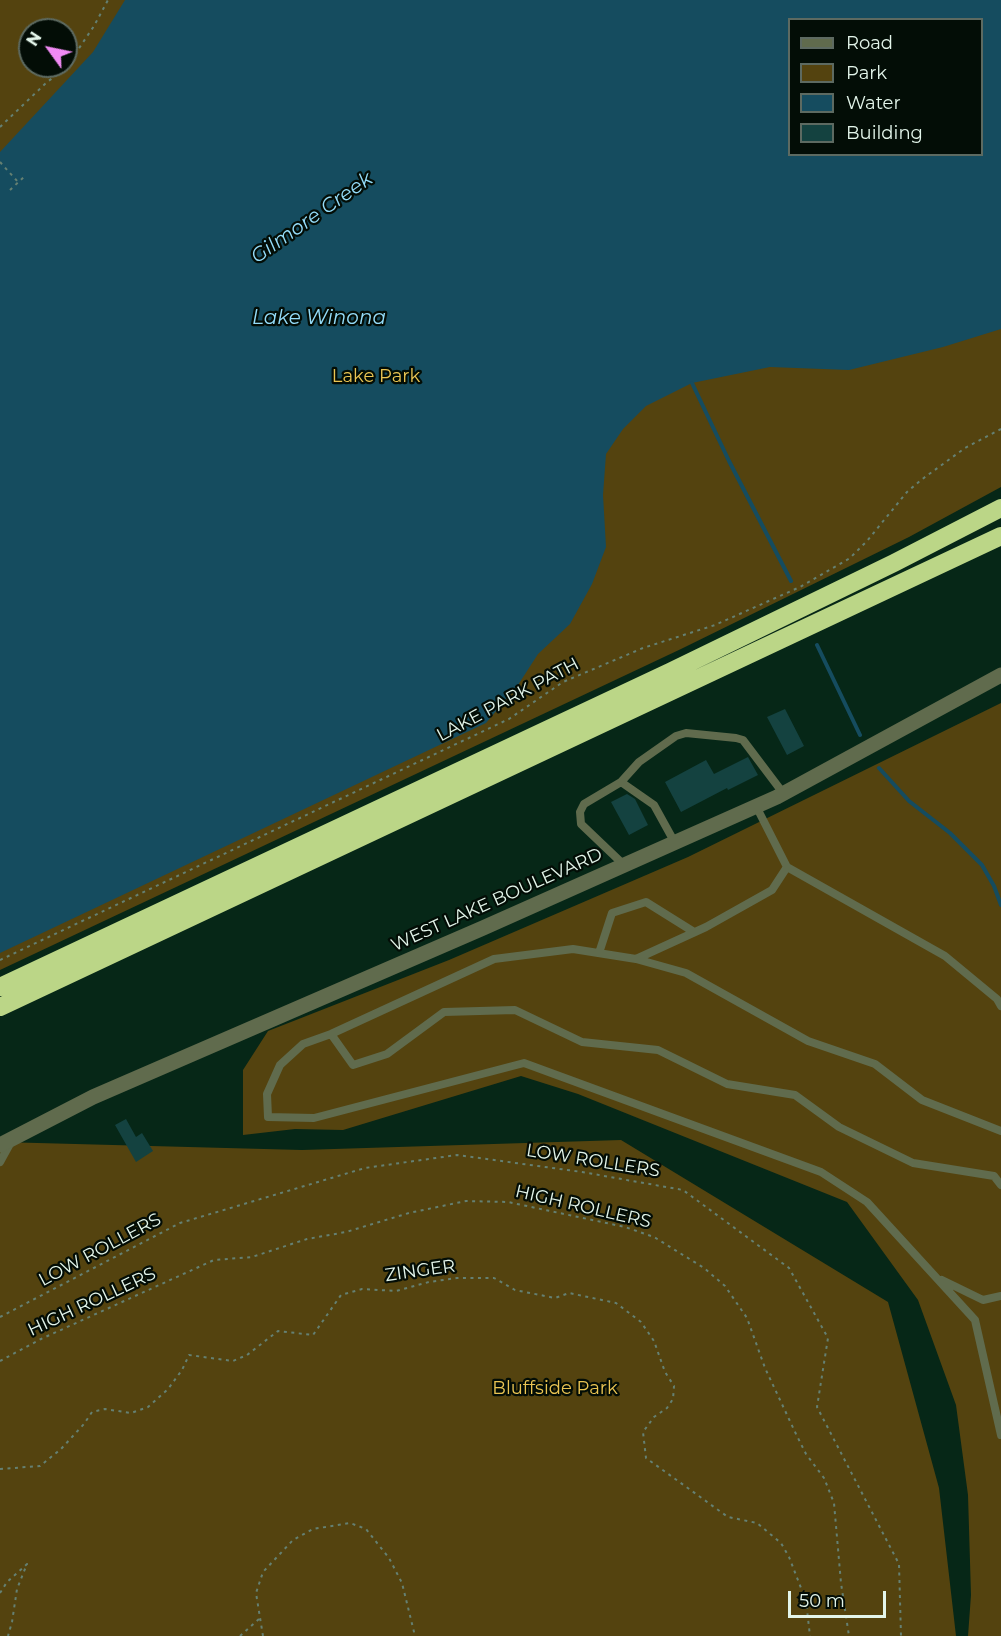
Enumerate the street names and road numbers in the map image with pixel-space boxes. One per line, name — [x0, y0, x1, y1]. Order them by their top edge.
street label: LAKE PARK PATH — [433, 653, 583, 747]
street label: WEST LAKE BOULEVARD — [388, 844, 606, 956]
street label: LOW ROLLERS — [525, 1140, 661, 1182]
street label: HIGH ROLLERS — [513, 1181, 653, 1233]
street label: LOW ROLLERS — [35, 1209, 165, 1291]
street label: ZINGER — [383, 1255, 457, 1287]
street label: HIGH ROLLERS — [25, 1263, 159, 1341]

